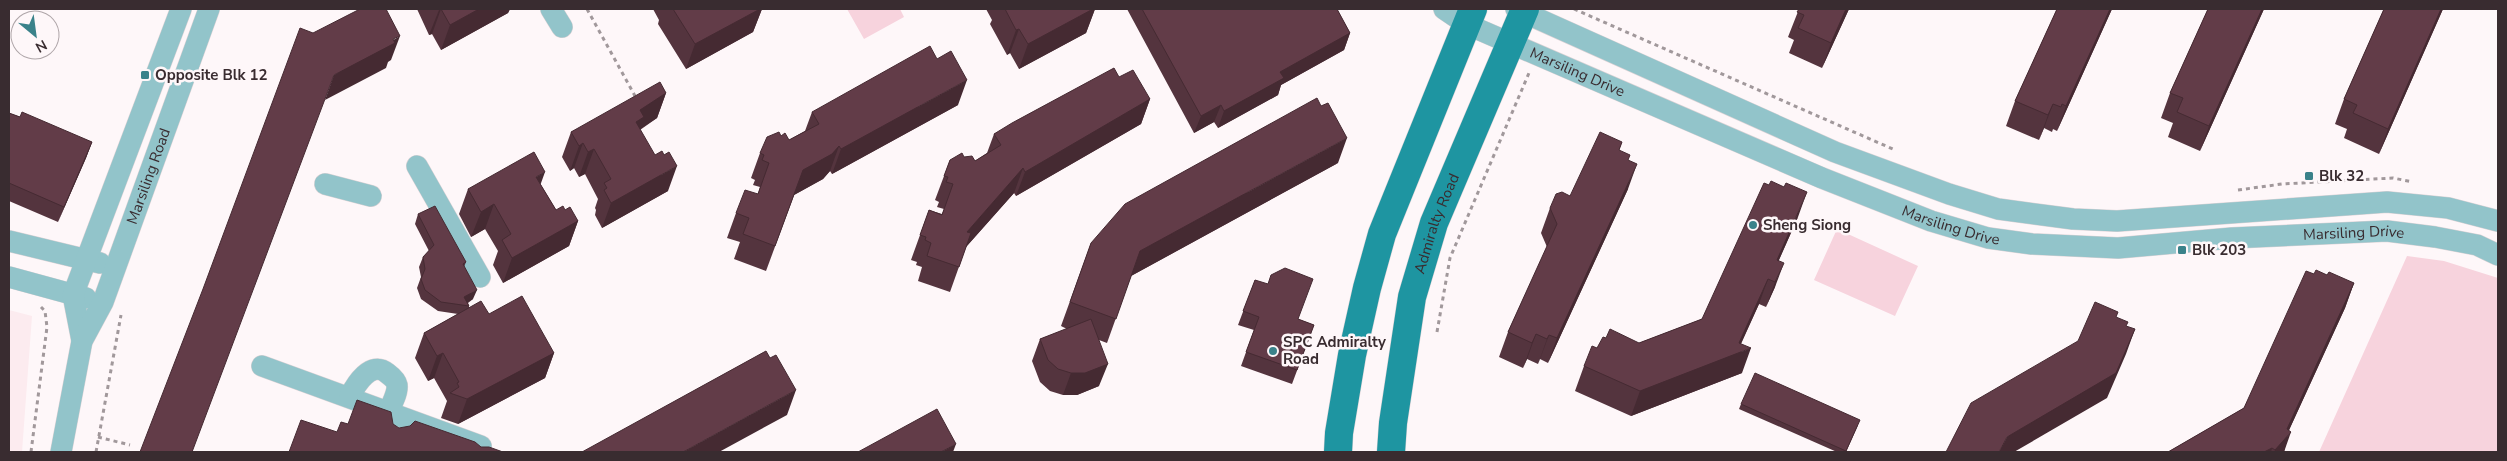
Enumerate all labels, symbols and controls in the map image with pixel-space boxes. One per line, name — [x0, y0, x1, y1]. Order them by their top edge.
north arrow — [10, 10, 60, 60]
text: N — [32, 35, 50, 57]
street label: Marsiling Drive — [1527, 43, 1628, 102]
place label: Opposite Blk 12 — [155, 65, 268, 85]
marker: Opposite Blk 12 — [139, 69, 151, 81]
street label: Marsiling Road — [122, 125, 175, 227]
place label: Blk 32 — [2319, 166, 2364, 186]
street label: Admiralty Road — [1409, 170, 1464, 276]
marker: Blk 32 — [2303, 170, 2315, 182]
street label: Marsiling Drive — [1899, 201, 2001, 249]
place label: Sheng Siong — [1763, 215, 1851, 235]
marker: Sheng Siong — [1747, 219, 1759, 231]
street label: Marsiling Drive — [2303, 221, 2406, 245]
place label: Blk 203 — [2192, 240, 2246, 260]
marker: Blk 203 — [2176, 244, 2188, 256]
place label: SPC Admiralty Road — [1283, 332, 1386, 369]
marker: SPC Admiralty Road — [1267, 345, 1279, 357]

